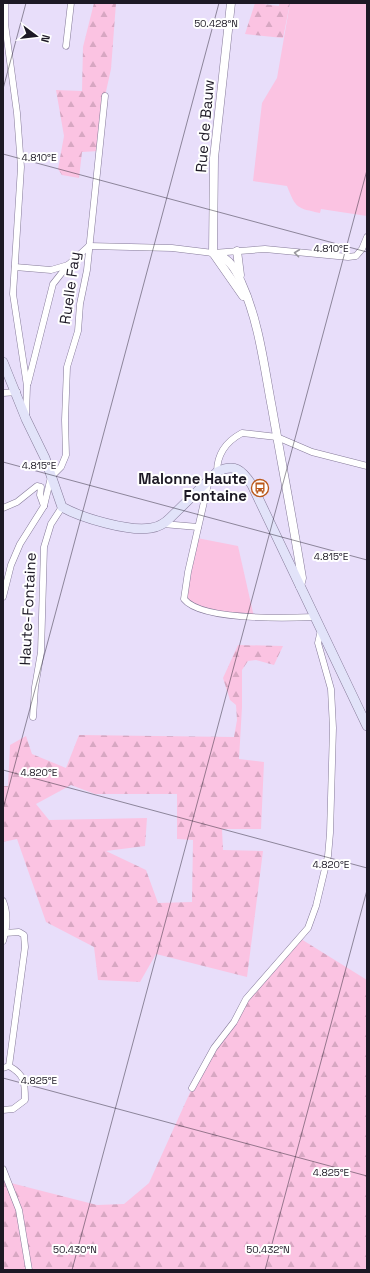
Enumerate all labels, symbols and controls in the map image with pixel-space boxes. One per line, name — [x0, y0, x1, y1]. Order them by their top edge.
north arrow — [16, 16, 56, 56]
text: 50.428°N — [194, 17, 238, 30]
text: N — [38, 33, 53, 44]
street label: Rue de Bauw — [191, 79, 218, 173]
text: 4.810°E — [21, 151, 57, 164]
text: 4.810°E — [313, 242, 349, 255]
one-way arrow — [294, 248, 300, 257]
street label: Ruelle Fay — [55, 250, 84, 326]
text: 4.815°E — [22, 459, 57, 472]
place label: Malonne Haute Fontaine — [138, 469, 247, 505]
bus stop icon: Malonne Haute Fontaine — [250, 478, 270, 498]
text: 4.815°E — [314, 550, 349, 563]
street label: Haute-Fontaine — [15, 552, 40, 666]
text: 4.820°E — [21, 766, 58, 779]
text: 4.820°E — [313, 858, 350, 871]
text: 4.825°E — [21, 1074, 58, 1087]
text: 4.825°E — [313, 1166, 350, 1179]
text: 50.430°N — [53, 1243, 97, 1256]
text: 50.432°N — [246, 1243, 290, 1256]

